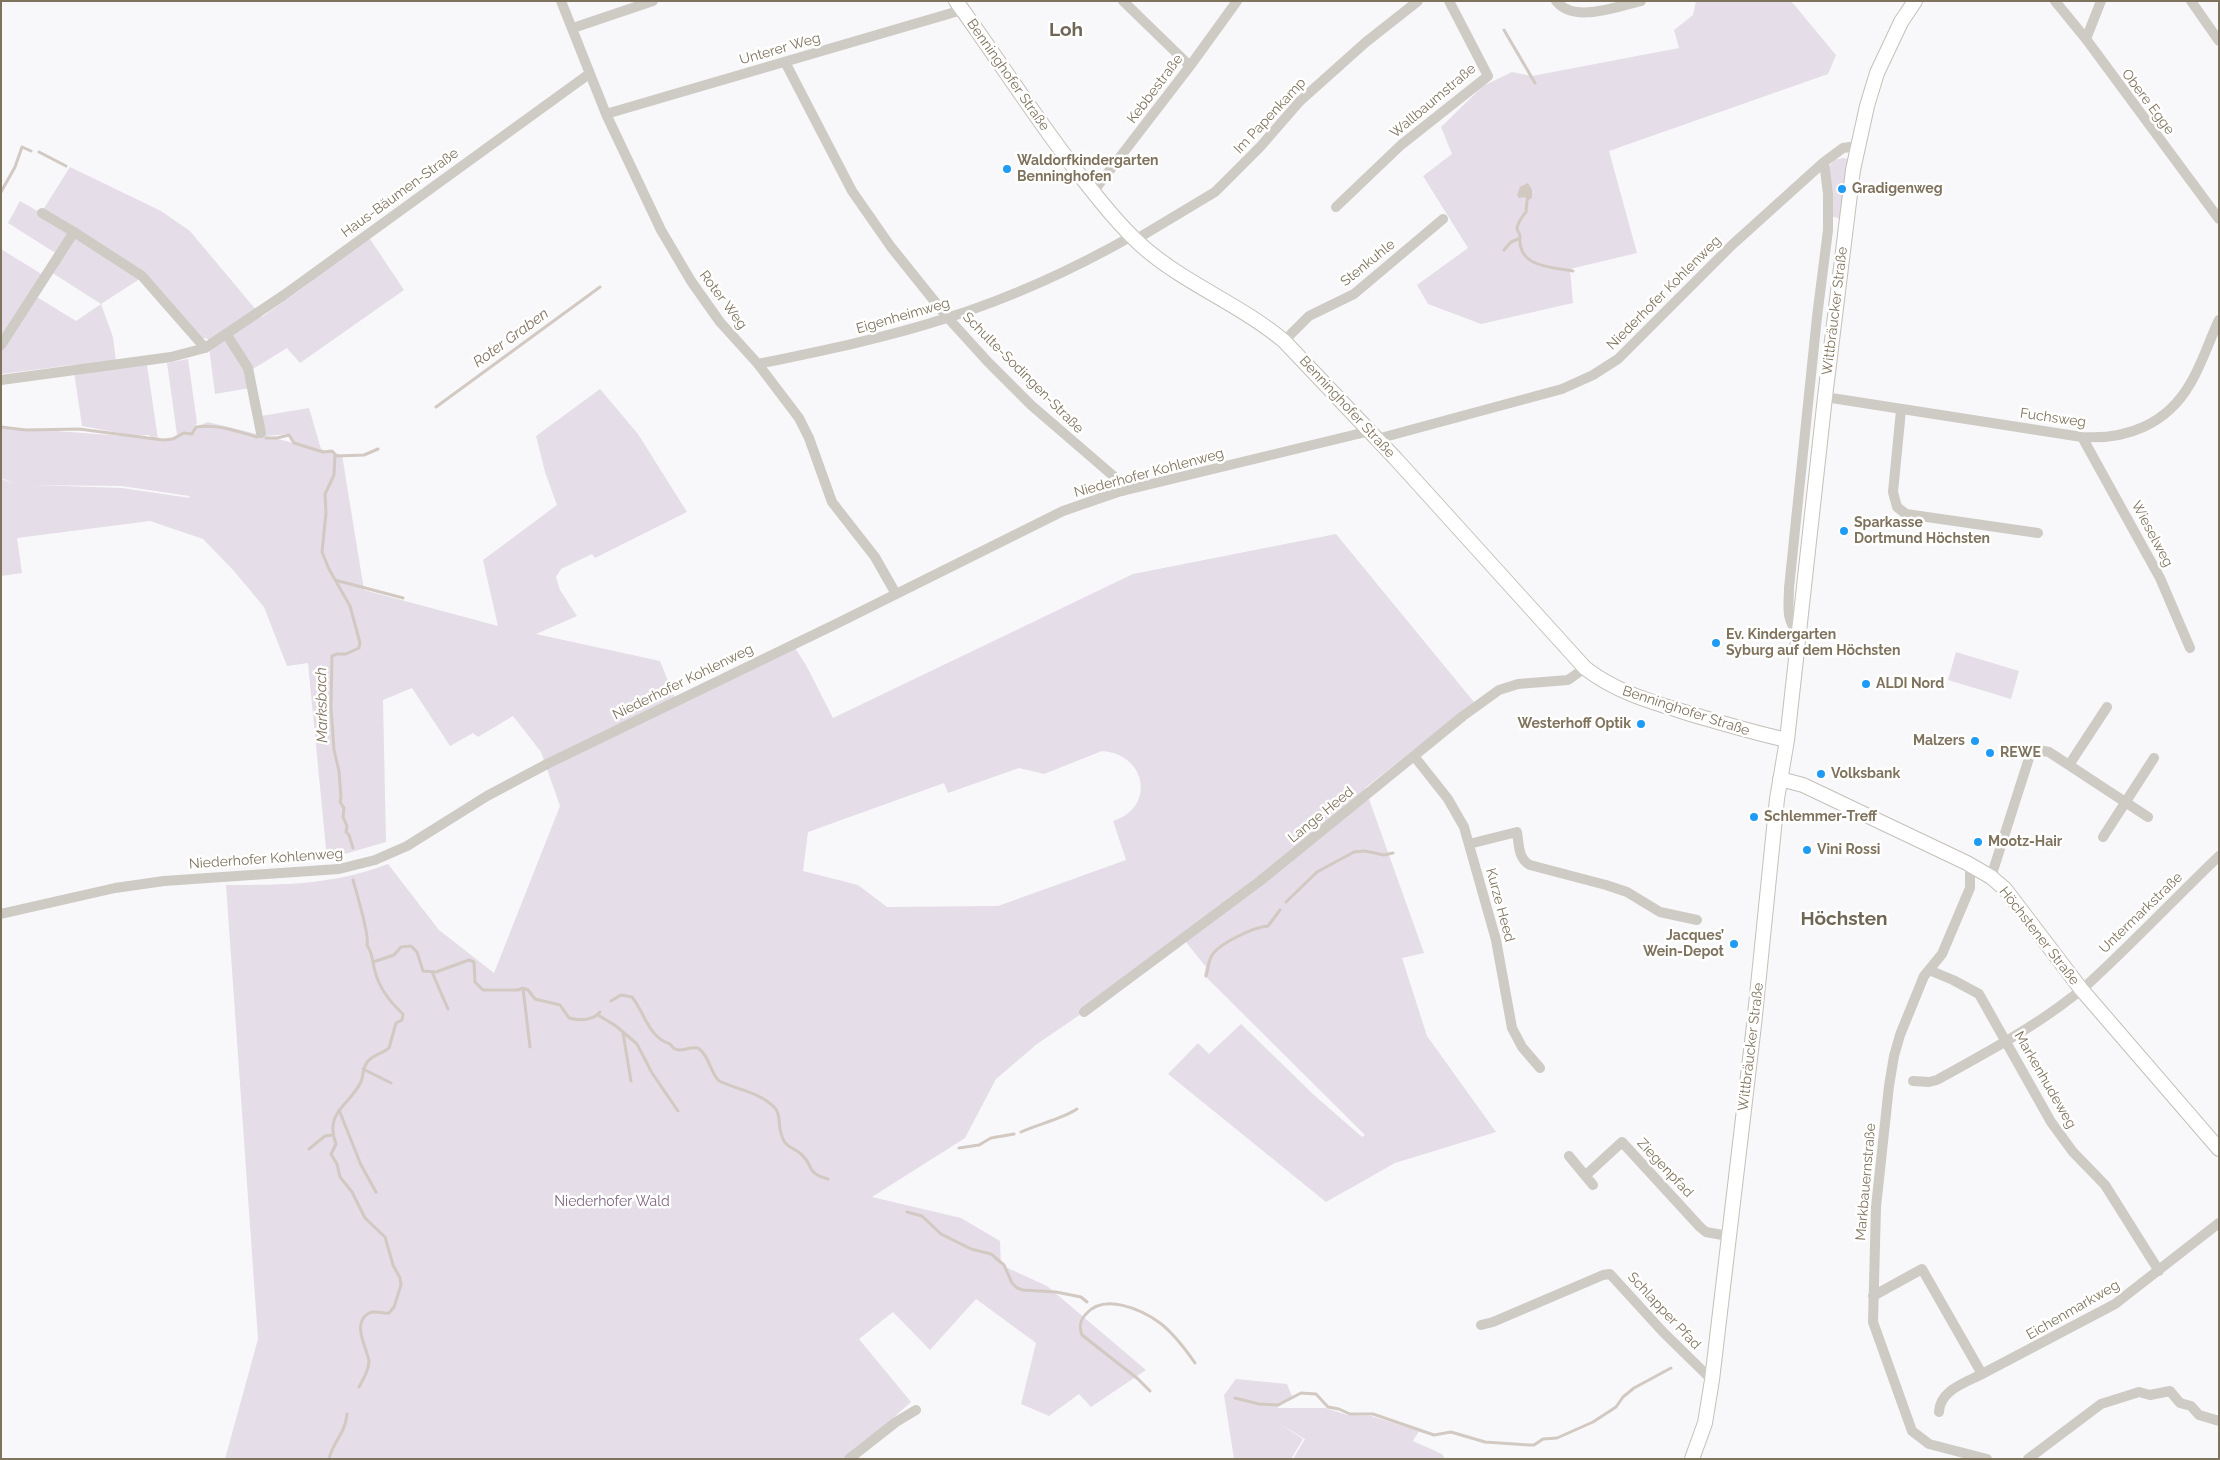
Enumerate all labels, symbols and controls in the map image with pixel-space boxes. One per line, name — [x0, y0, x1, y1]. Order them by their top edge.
street label: Benninghofer Straße — [963, 16, 1053, 134]
district label: Loh — [1049, 19, 1083, 41]
street label: Unterer Weg — [738, 29, 822, 69]
street label: Kebbestraße — [1124, 51, 1186, 127]
street label: Wallbaumstraße — [1387, 60, 1479, 142]
street label: Obere Egge — [2118, 66, 2178, 138]
street label: Im Papenkamp — [1231, 75, 1309, 157]
street label: Haus-Bäumen-Straße — [338, 145, 462, 241]
place label: Waldorfkindergarten Benninghofen — [1017, 153, 1159, 186]
marker: Waldorfkindergarten Benninghofen — [1001, 163, 1013, 175]
place label: Gradigenweg — [1852, 181, 1943, 197]
marker: Gradigenweg — [1836, 183, 1848, 195]
street label: Niederhofer Kohlenweg — [1603, 232, 1725, 354]
street label: Stenkuhle — [1337, 236, 1399, 290]
street label: Wittbräucker Straße — [1819, 246, 1851, 376]
street label: Roter Weg — [696, 267, 750, 333]
street label: Eigenheimweg — [854, 295, 952, 337]
water label: Roter Graben — [470, 305, 552, 371]
street label: Schulte-Sodingen-Straße — [959, 309, 1087, 437]
street label: Benninghofer Straße — [1296, 353, 1398, 461]
street label: Fuchsweg — [2019, 405, 2087, 431]
street label: Niederhofer Kohlenweg — [1072, 445, 1226, 501]
street label: Wieselweg — [2128, 498, 2176, 570]
place label: Sparkasse Dortmund Höchsten — [1854, 515, 1990, 548]
marker: Sparkasse Dortmund Höchsten — [1838, 525, 1850, 537]
place label: Ev. Kindergarten Syburg auf dem Höchsten — [1726, 627, 1900, 660]
marker: Ev. Kindergarten Syburg auf dem Höchsten — [1710, 637, 1722, 649]
street label: Niederhofer Kohlenweg — [610, 641, 756, 723]
water label: Marksbach — [312, 667, 332, 743]
place label: ALDI Nord — [1876, 676, 1944, 692]
marker: ALDI Nord — [1860, 678, 1872, 690]
street label: Benninghofer Straße — [1620, 683, 1752, 739]
place label: Westerhoff Optik — [1518, 716, 1631, 732]
marker: Westerhoff Optik — [1635, 718, 1647, 730]
place label: Malzers — [1913, 733, 1965, 749]
marker: Malzers — [1969, 735, 1981, 747]
place label: REWE — [2000, 745, 2041, 761]
marker: REWE — [1984, 747, 1996, 759]
place label: Volksbank — [1831, 766, 1900, 782]
marker: Volksbank — [1815, 768, 1827, 780]
street label: Lange Heed — [1285, 783, 1357, 847]
place label: Schlemmer-Treff — [1764, 809, 1877, 825]
marker: Schlemmer-Treff — [1748, 811, 1760, 823]
place label: Mootz-Hair — [1988, 834, 2062, 850]
marker: Mootz-Hair — [1972, 836, 1984, 848]
place label: Vini Rossi — [1817, 842, 1880, 858]
marker: Vini Rossi — [1801, 844, 1813, 856]
street label: Niederhofer Kohlenweg — [188, 845, 344, 873]
street label: Kurze Heed — [1482, 866, 1518, 944]
street label: Untermarkstraße — [2096, 869, 2186, 957]
street label: Höchstener Straße — [1995, 883, 2083, 989]
district label: Höchsten — [1800, 908, 1888, 930]
place label: Jacques’ Wein-Depot — [1643, 928, 1724, 960]
marker: Jacques’ Wein-Depot — [1728, 938, 1740, 950]
street label: Wittbräucker Straße — [1735, 982, 1767, 1112]
street label: Markenhudeweg — [2010, 1028, 2080, 1132]
street label: Markbauernstraße — [1852, 1123, 1880, 1241]
street label: Ziegenpfad — [1633, 1135, 1697, 1201]
park label: Niederhofer Wald — [554, 1194, 670, 1210]
street label: Schlapper Pfad — [1624, 1269, 1704, 1353]
street label: Eichenmarkweg — [2023, 1277, 2123, 1343]

